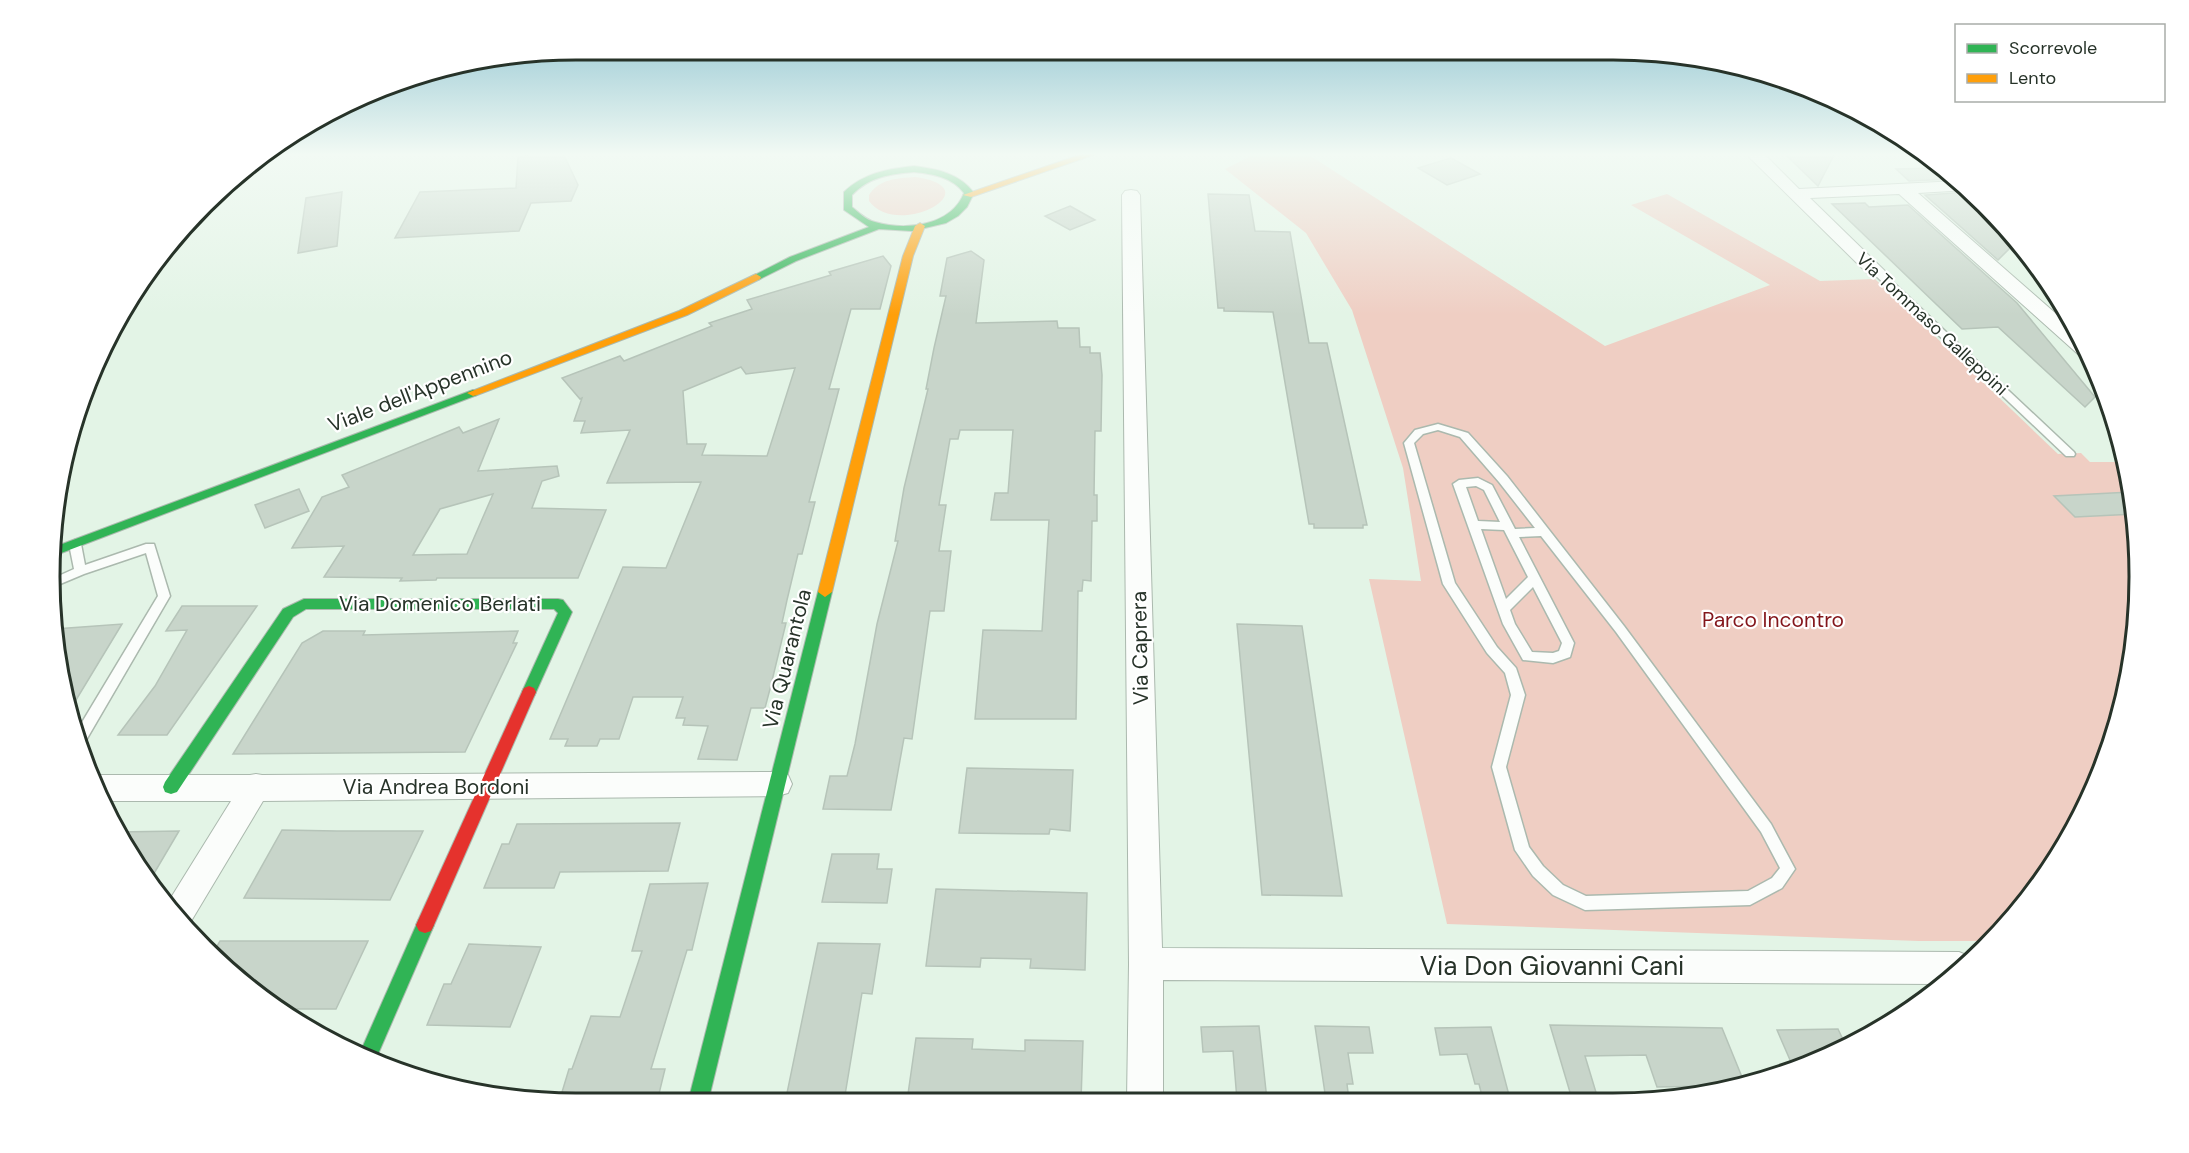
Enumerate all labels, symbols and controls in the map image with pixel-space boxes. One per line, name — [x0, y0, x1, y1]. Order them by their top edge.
legend — [1955, 24, 2165, 102]
text: Scorrevole — [2009, 36, 2097, 60]
text: Lento — [2009, 66, 2056, 90]
street label: Via Tommaso Galleppini — [1851, 247, 2013, 401]
street label: Viale dell'Appennino — [324, 343, 516, 439]
street label: Via Quarantola — [756, 586, 818, 732]
street label: Via Domenico Berlati — [339, 590, 541, 618]
street label: Via Caprera — [1125, 591, 1155, 705]
park label: Parco Incontro — [1702, 606, 1844, 634]
street label: Via Andrea Bordoni — [343, 773, 529, 801]
street label: Via Don Giovanni Cani — [1420, 949, 1684, 983]

